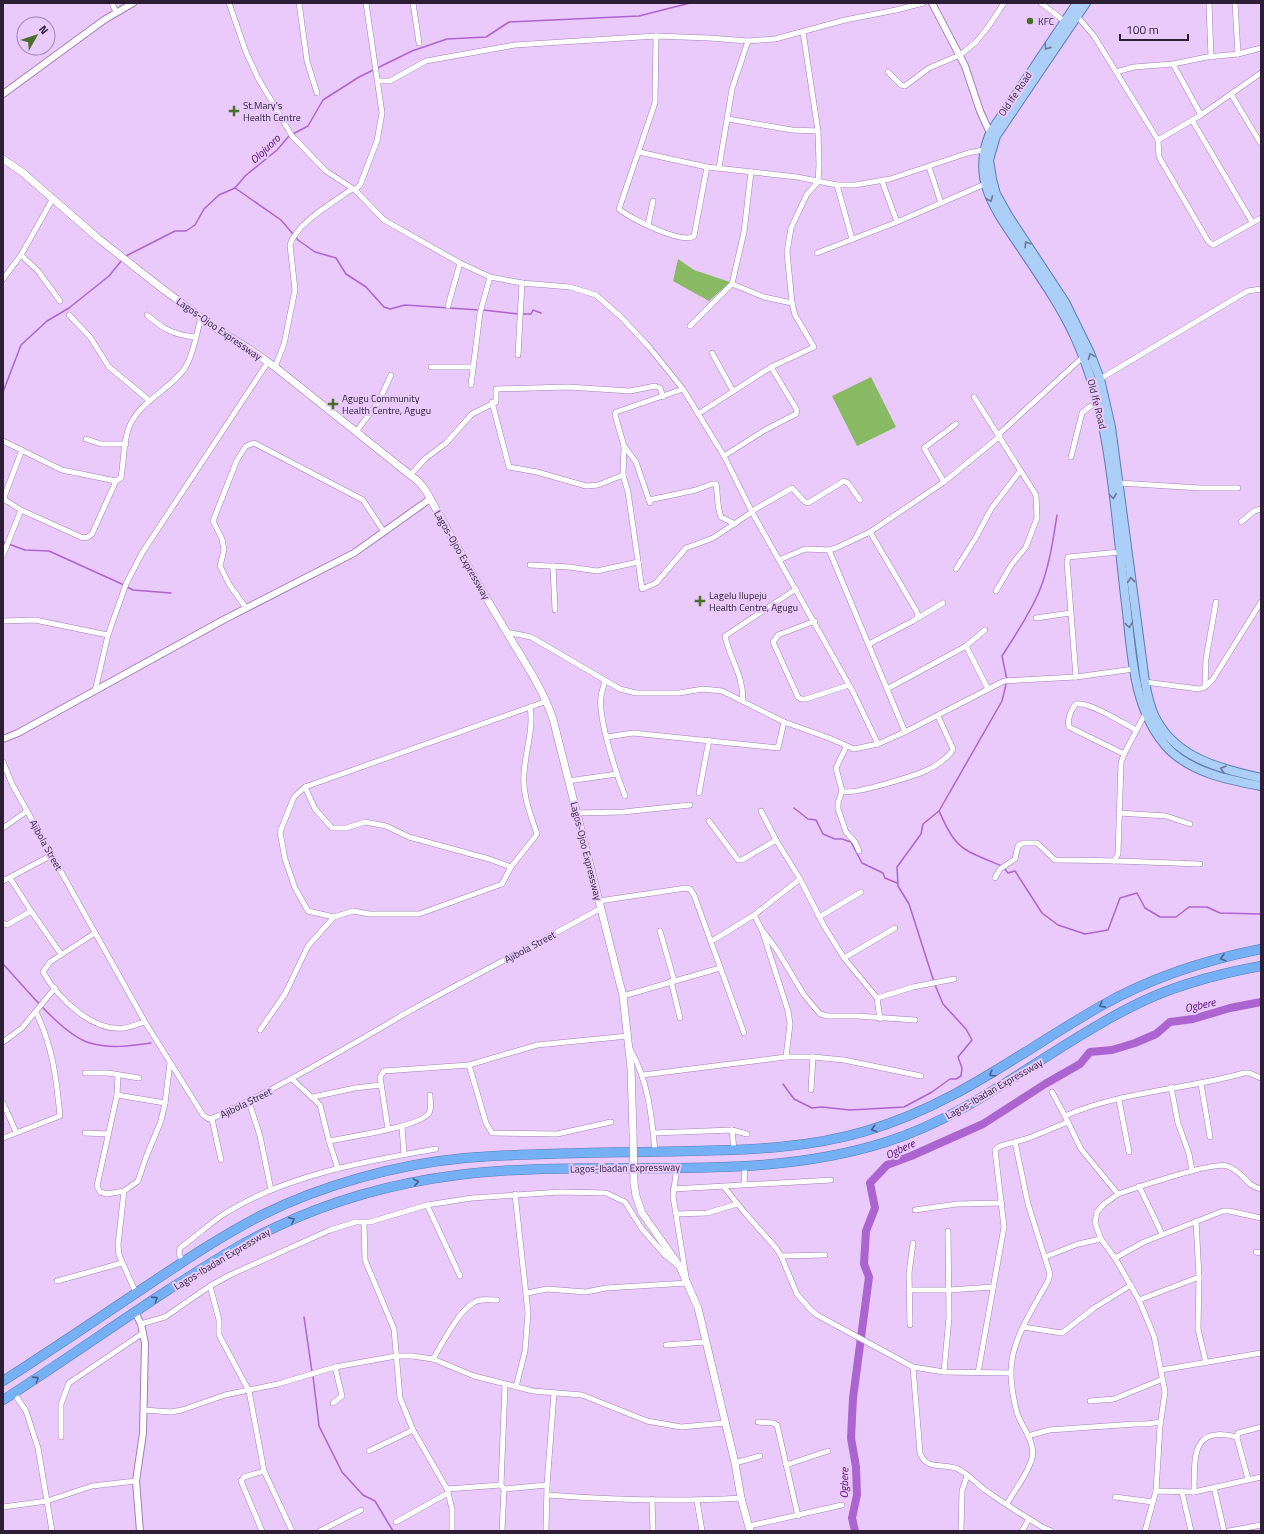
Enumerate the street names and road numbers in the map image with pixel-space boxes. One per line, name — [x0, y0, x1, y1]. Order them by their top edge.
street label: Old Ife Road — [995, 69, 1035, 119]
street label: Lagos-Ojoo Expressway — [173, 294, 265, 364]
street label: Old Ife Road — [1084, 377, 1110, 431]
street label: Lagos-Ojoo Expressway — [430, 507, 494, 603]
street label: Lagos-Ojoo Expressway — [566, 800, 606, 902]
street label: Ajibola Street — [26, 817, 66, 874]
street label: Ajibola Street — [502, 927, 559, 967]
street label: Lagos-Ibadan Expressway — [943, 1055, 1046, 1123]
street label: Ajibola Street — [217, 1084, 275, 1122]
street label: Lagos-Ibadan Expressway — [570, 1160, 680, 1176]
street label: Lagos-Ibadan Expressway — [171, 1224, 273, 1294]

